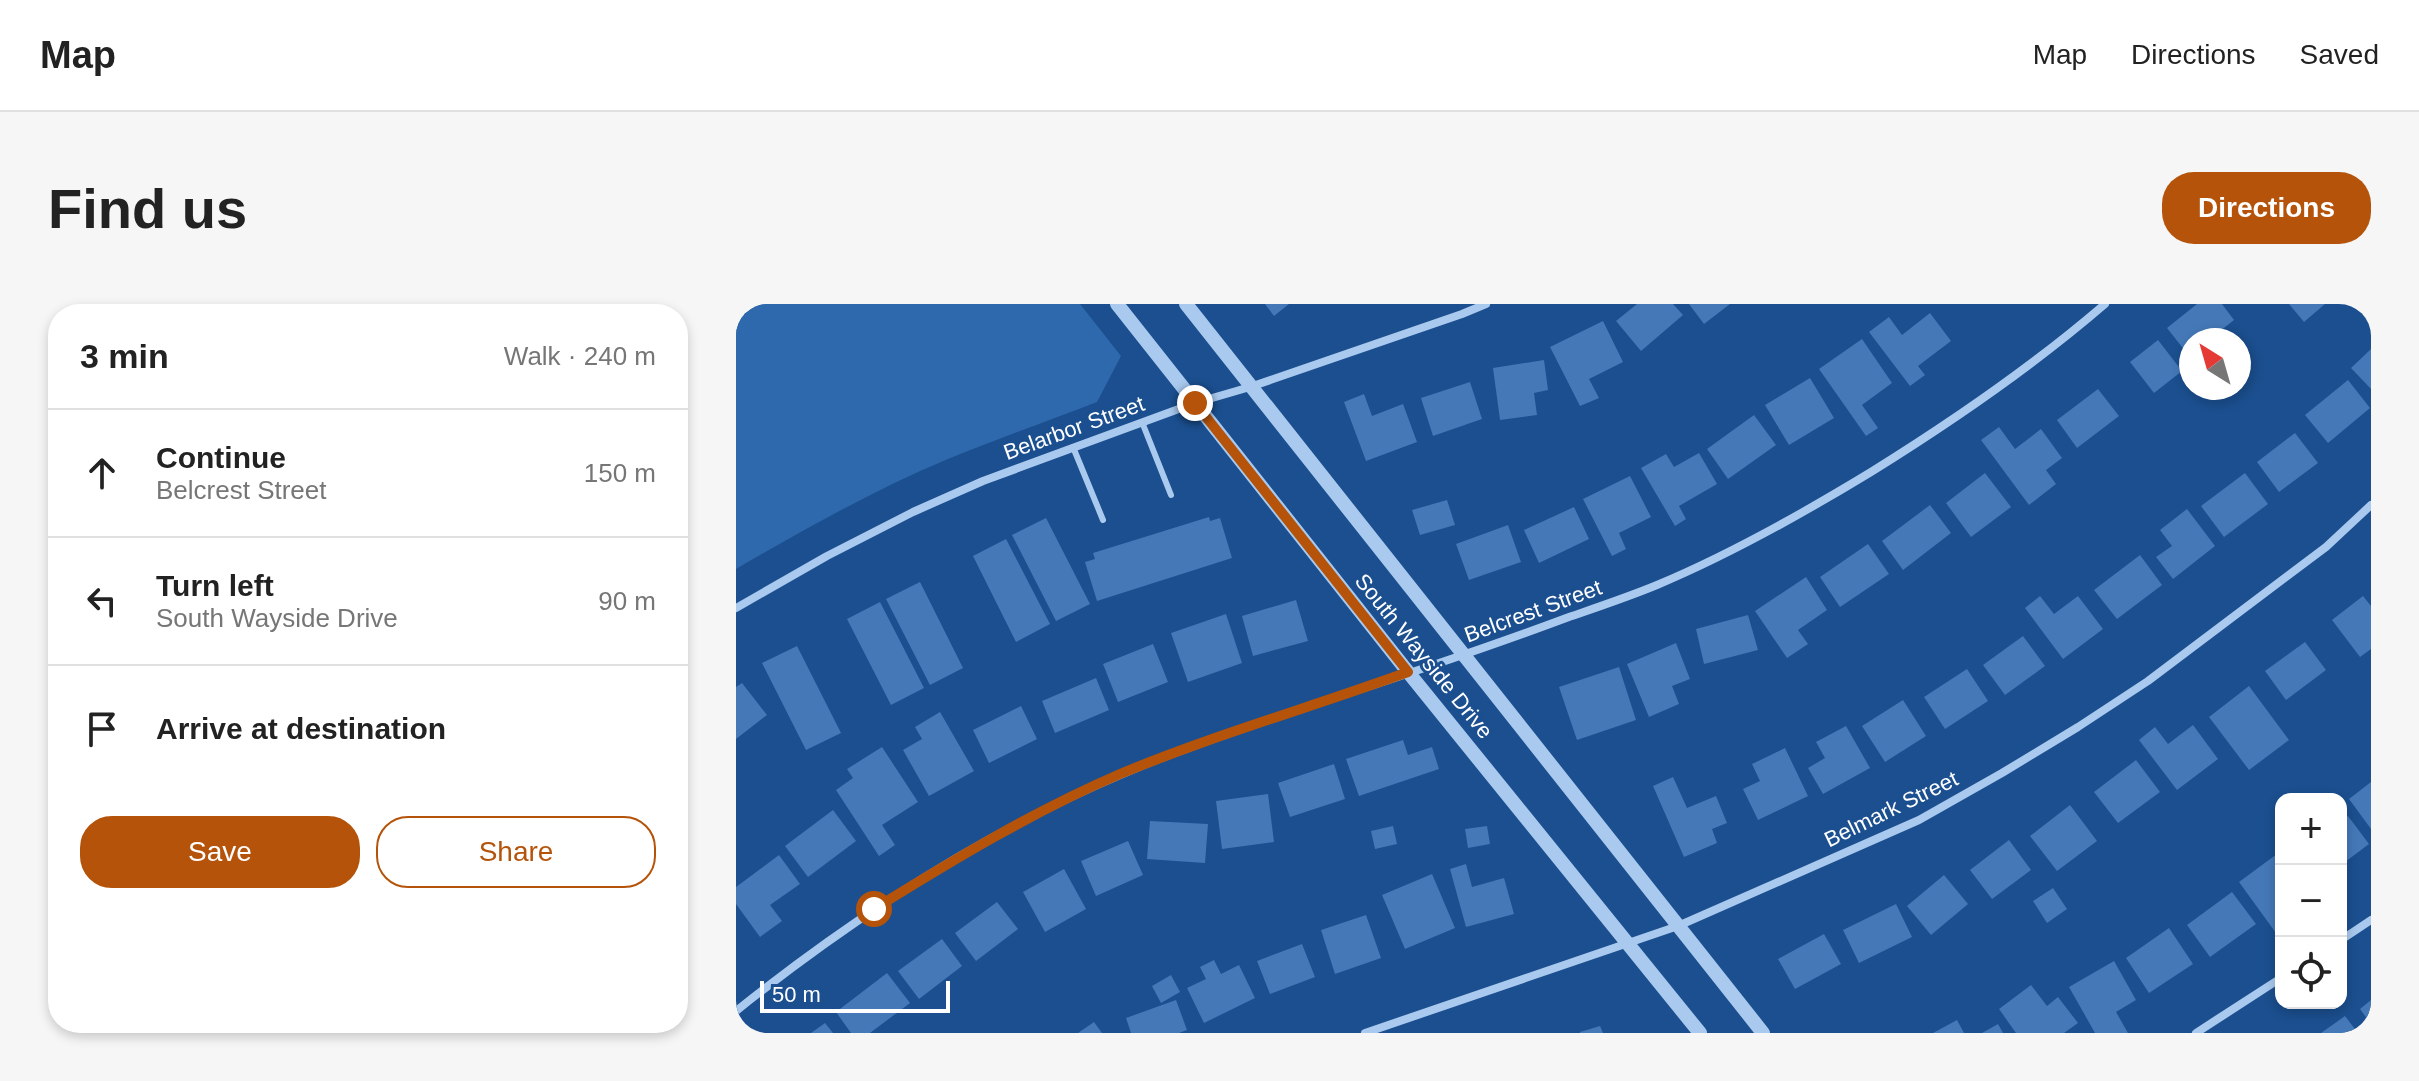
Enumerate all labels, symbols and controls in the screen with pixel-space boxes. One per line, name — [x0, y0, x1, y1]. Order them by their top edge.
text: Map — [40, 34, 116, 76]
text: Map — [2033, 39, 2087, 70]
text: Directions — [2131, 39, 2256, 70]
text: Saved — [2300, 39, 2379, 70]
button: Directions — [2162, 172, 2371, 244]
text: Find us — [48, 177, 247, 240]
north arrow — [2179, 328, 2251, 400]
text: 3 min — [80, 337, 169, 375]
text: Walk · 240 m — [504, 341, 656, 371]
route end — [1177, 385, 1213, 421]
street label: Belarbor Street — [1000, 391, 1148, 465]
text: Continue — [156, 441, 286, 474]
icon: ahead — [80, 451, 124, 495]
text: 150 m — [584, 458, 656, 488]
text: Belcrest Street — [156, 475, 327, 505]
text: Turn left — [156, 569, 274, 602]
street label: South Wayside Drive — [1350, 569, 1498, 743]
street label: Belcrest Street — [1461, 575, 1605, 647]
icon: left — [80, 579, 124, 623]
text: 90 m — [598, 586, 656, 616]
text: South Wayside Drive — [156, 603, 398, 633]
icon: arrive — [80, 707, 124, 751]
text: Arrive at destination — [156, 712, 446, 745]
street label: Belmark Street — [1820, 766, 1962, 852]
map controls — [2275, 793, 2347, 1009]
button: + — [2275, 793, 2347, 865]
button: Save — [80, 816, 360, 888]
button: Share — [376, 816, 656, 888]
button: − — [2275, 865, 2347, 937]
route start — [856, 891, 892, 927]
button: locate — [2275, 937, 2347, 1009]
scale bar — [760, 977, 950, 1013]
text: 50 m — [772, 982, 821, 1007]

